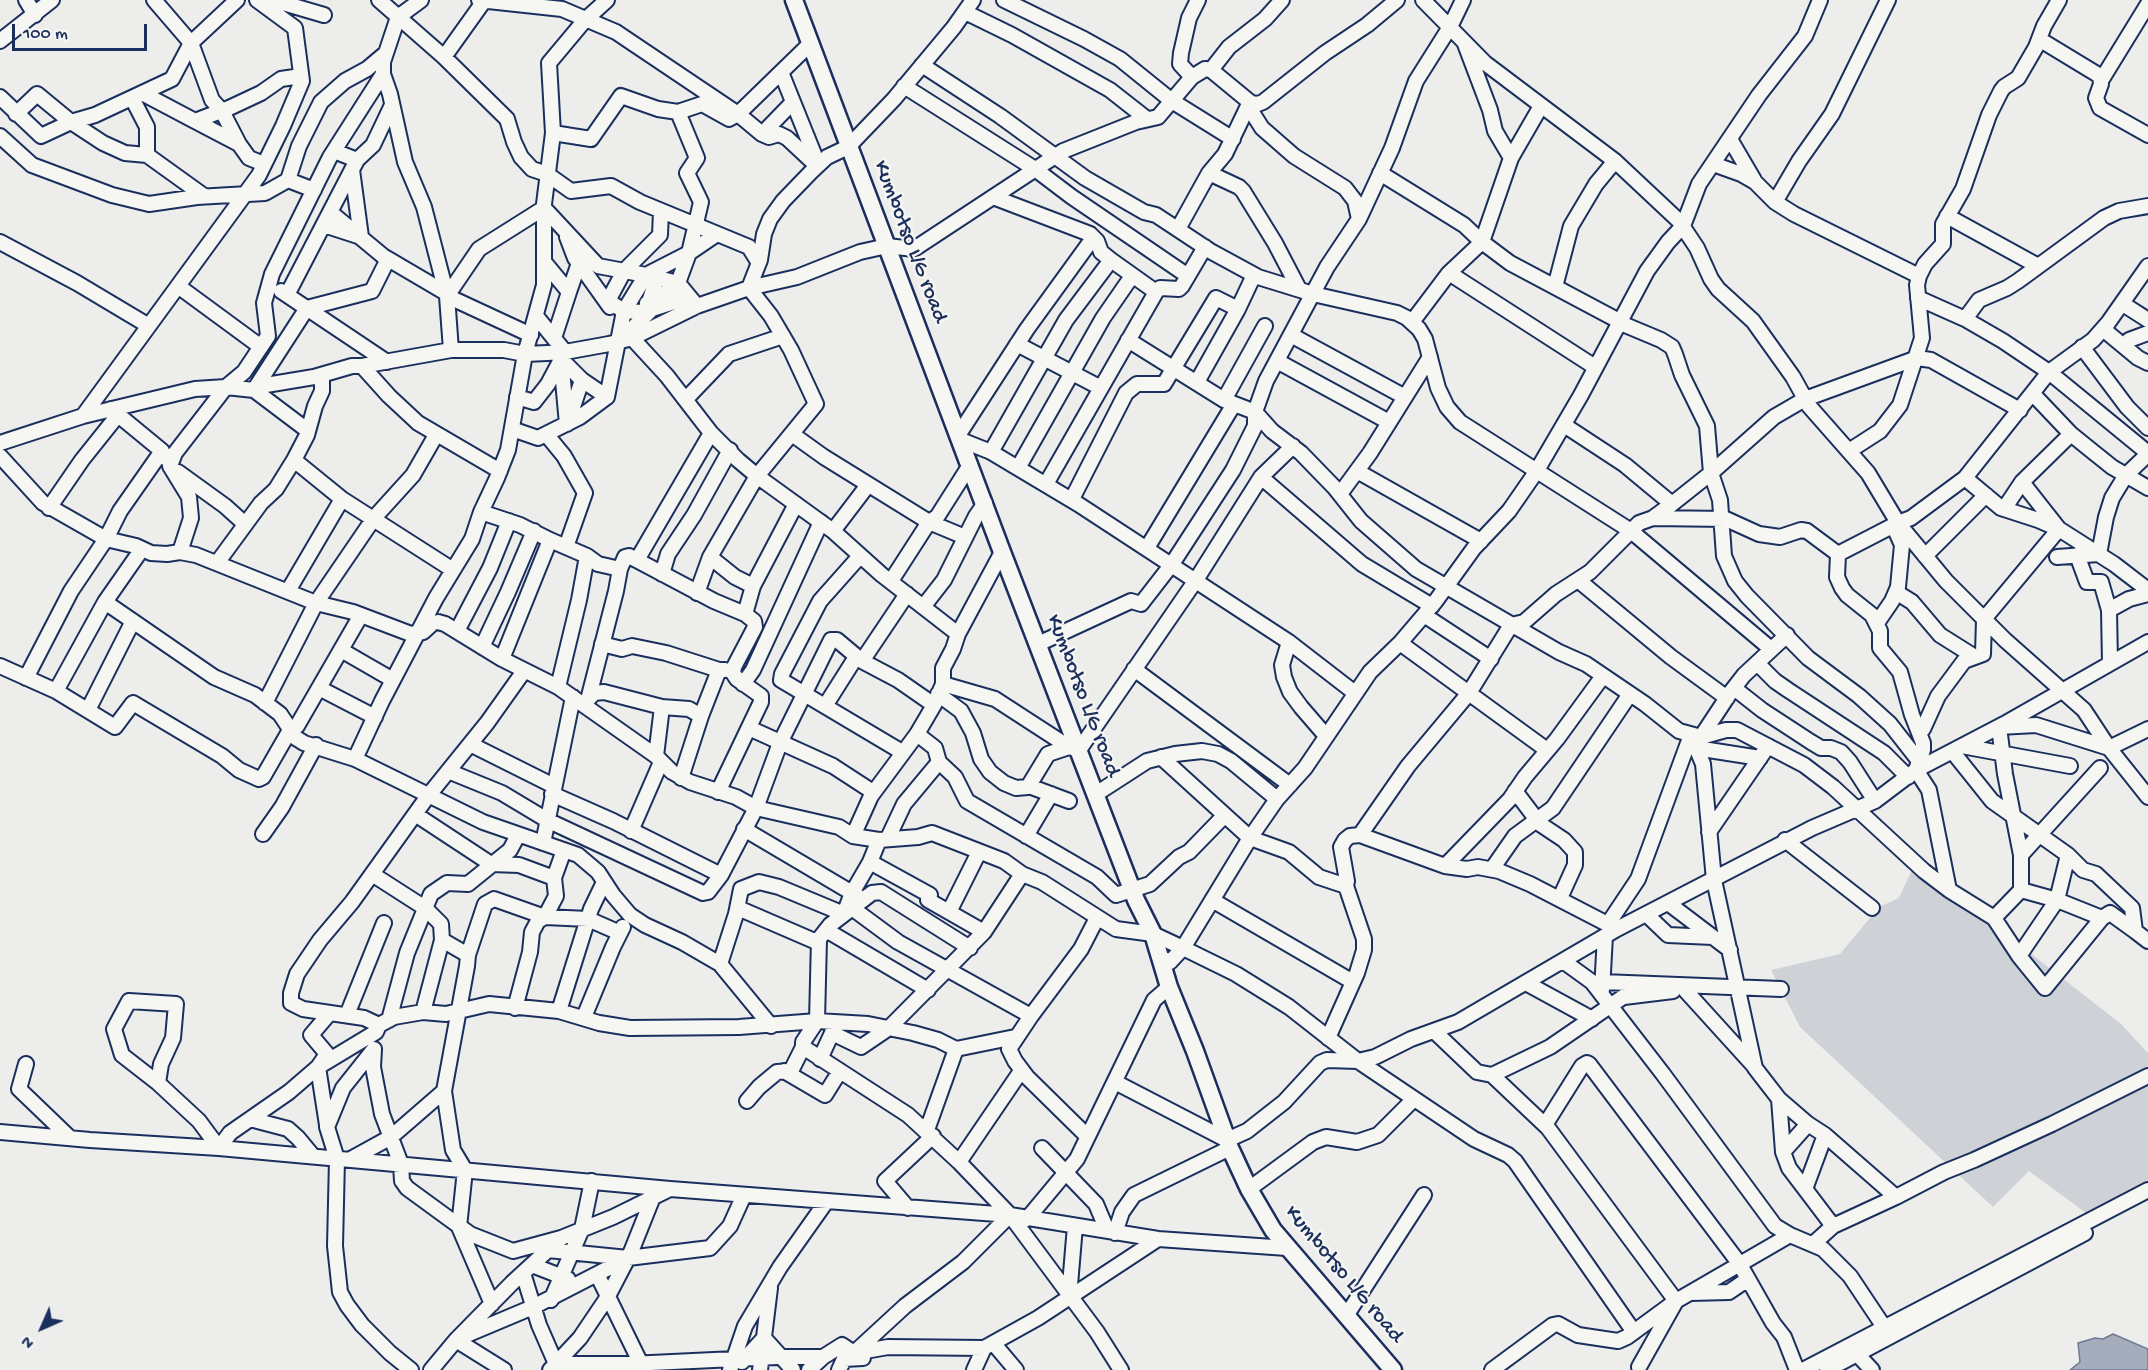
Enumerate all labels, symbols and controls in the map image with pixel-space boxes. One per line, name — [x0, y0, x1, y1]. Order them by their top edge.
scale bar — [15, 12, 150, 50]
text: 100 m — [23, 24, 68, 45]
street label: Kumbotso L/G road — [866, 157, 952, 327]
street label: Kumbotso L/G road — [1039, 611, 1125, 781]
street label: Kumbotso L/G road — [1278, 1201, 1408, 1349]
north arrow — [12, 1298, 72, 1358]
text: N — [19, 1331, 39, 1352]

